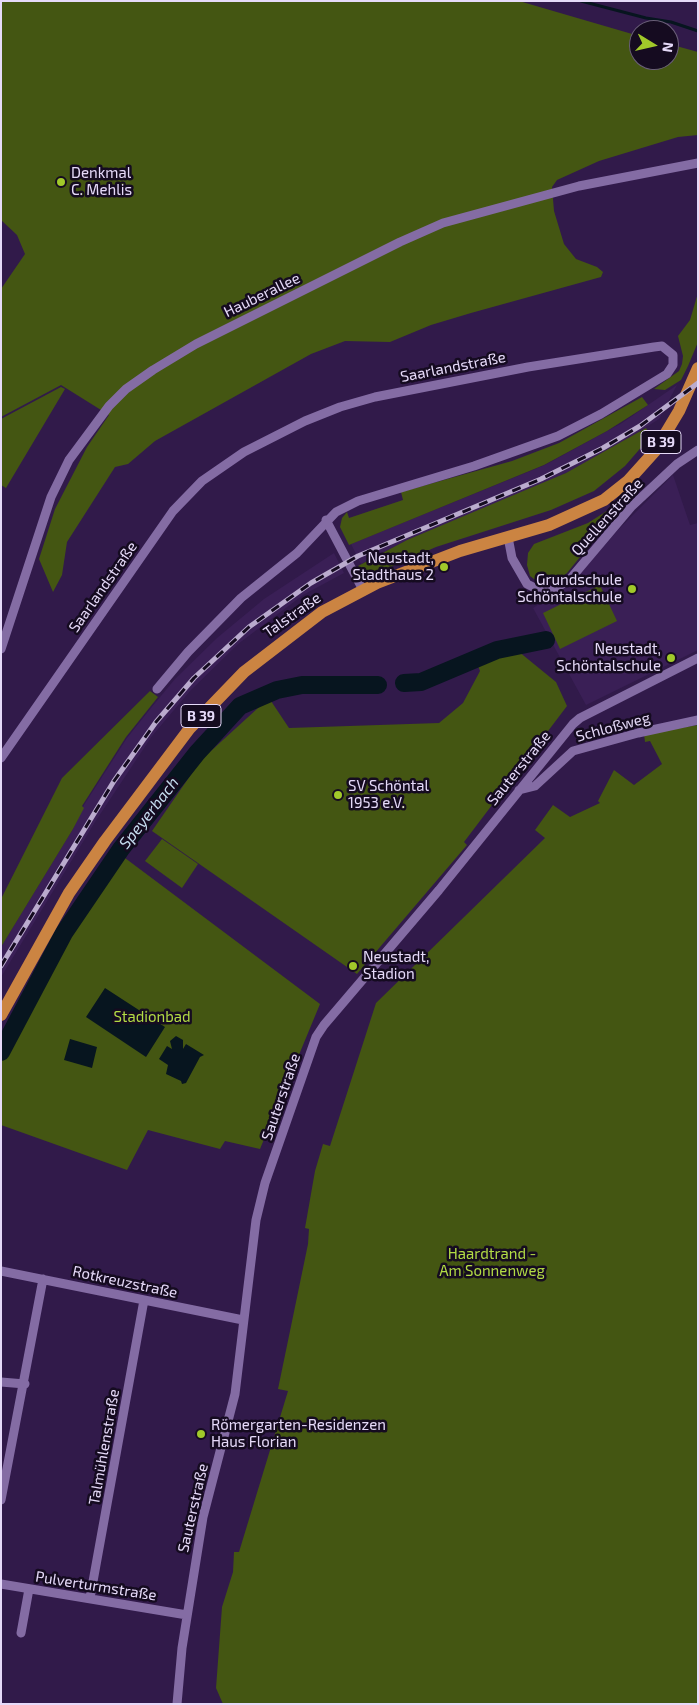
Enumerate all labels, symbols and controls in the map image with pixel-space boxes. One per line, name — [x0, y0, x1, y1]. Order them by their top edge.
north arrow — [629, 20, 679, 70]
text: N — [659, 41, 678, 54]
place label: Denkmal C. Mehlis — [71, 164, 132, 199]
marker: Denkmal C. Mehlis — [55, 176, 67, 188]
street label: Hauberallee — [221, 269, 303, 321]
street label: Saarlandstraße — [399, 348, 507, 386]
road number: B 39 — [641, 431, 681, 454]
street label: Quellenstraße — [567, 475, 647, 559]
street label: Saarlandstraße — [65, 538, 141, 636]
place label: Neustadt, Stadthaus 2 — [353, 549, 434, 584]
marker: Neustadt, Stadthaus 2 — [438, 561, 450, 573]
place label: Grundschule Schöntalschule — [517, 571, 622, 606]
marker: Grundschule Schöntalschule — [626, 583, 638, 595]
street label: Talstraße — [260, 589, 324, 641]
place label: Neustadt, Schöntalschule — [556, 640, 661, 675]
marker: Neustadt, Schöntalschule — [665, 652, 677, 664]
road number: B 39 — [181, 704, 221, 728]
street label: Schloßweg — [574, 708, 652, 746]
street label: Sauterstraße — [483, 727, 555, 809]
water label: Speyerbach — [115, 773, 183, 853]
place label: SV Schöntal 1953 e.V. — [348, 777, 429, 812]
marker: SV Schöntal 1953 e.V. — [332, 789, 344, 801]
place label: Neustadt, Stadion — [363, 948, 429, 983]
marker: Neustadt, Stadion — [347, 960, 359, 972]
park label: Stadionbad — [113, 1008, 191, 1026]
street label: Sauterstraße — [258, 1051, 304, 1143]
park label: Haardtrand - Am Sonnenweg — [439, 1245, 545, 1280]
street label: Rotkreuzstraße — [71, 1262, 179, 1302]
street label: Talmühlenstraße — [85, 1388, 123, 1506]
place label: Römergarten-Residenzen Haus Florian — [211, 1416, 386, 1451]
marker: Römergarten-Residenzen Haus Florian — [195, 1428, 207, 1440]
street label: Sauterstraße — [174, 1462, 212, 1554]
street label: Pulverturmstraße — [34, 1568, 158, 1604]

